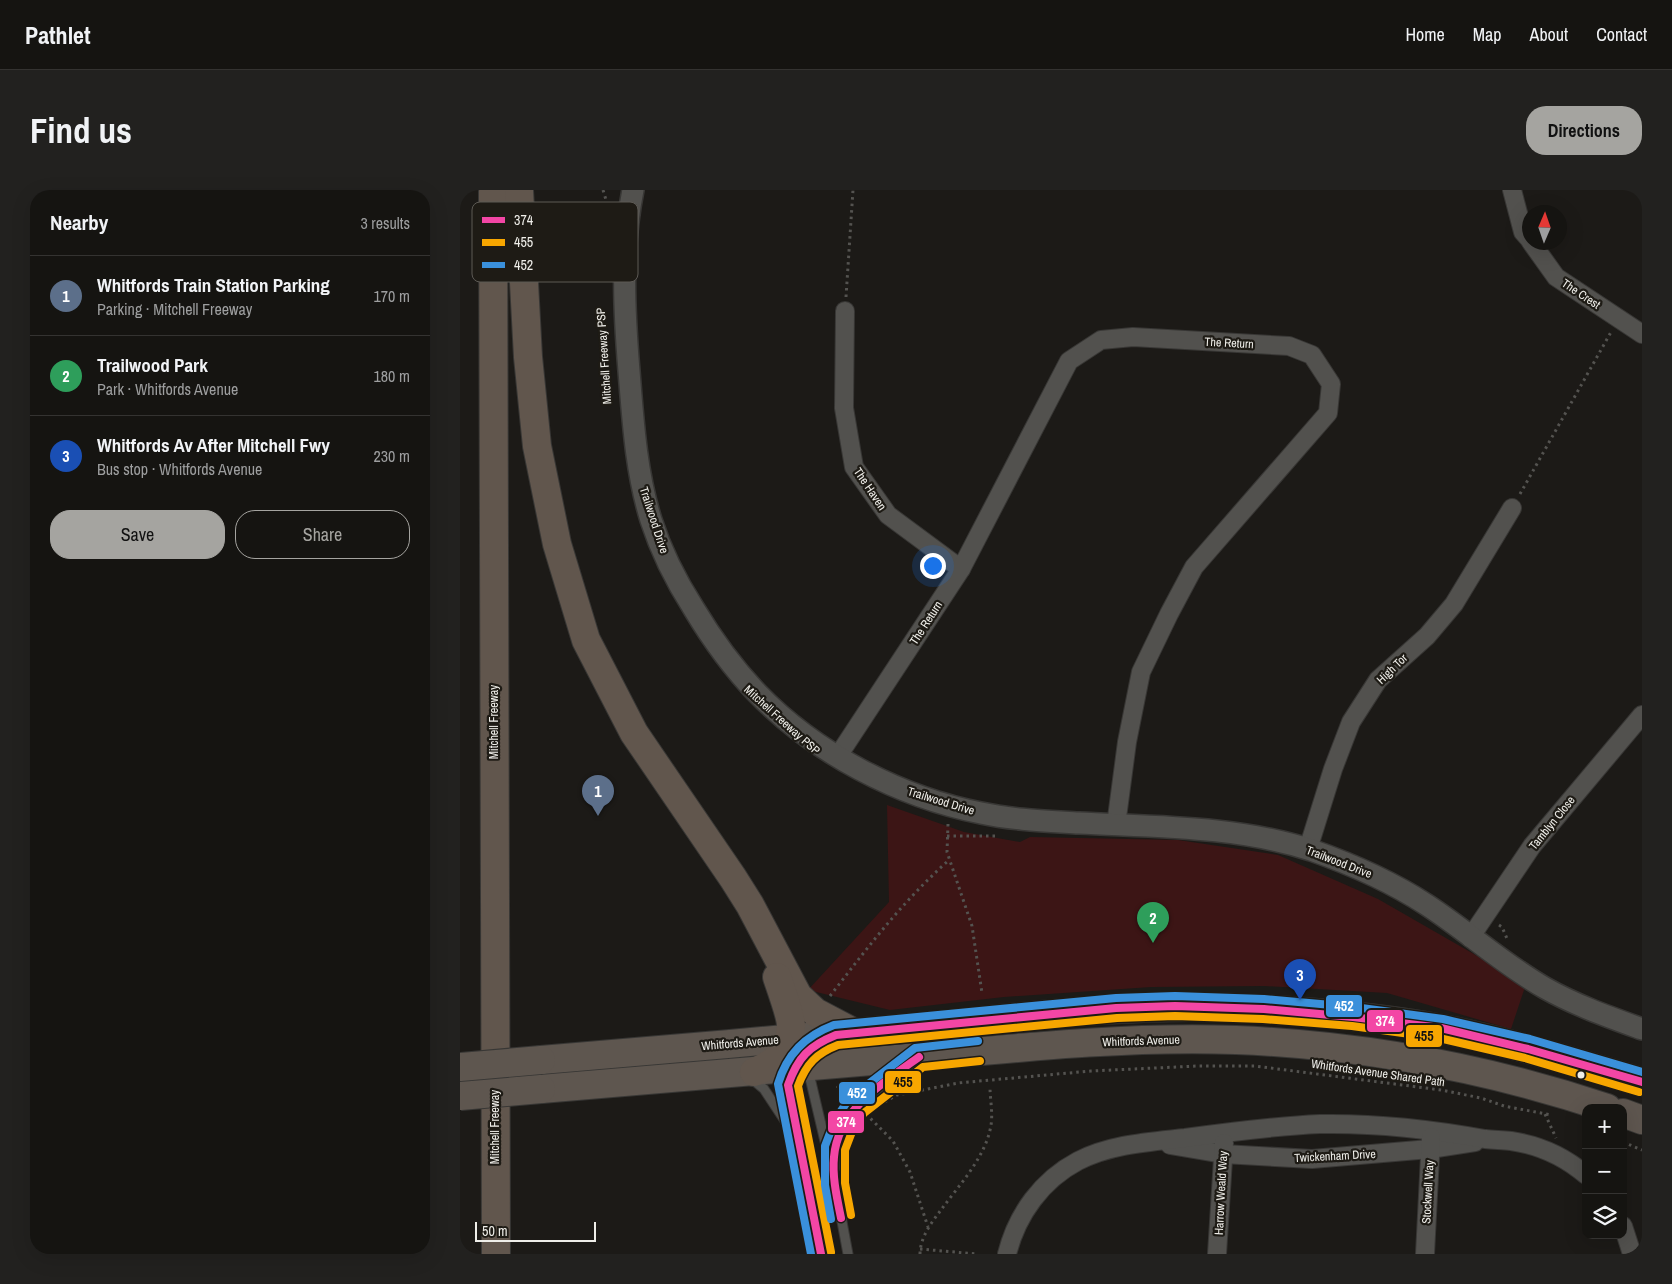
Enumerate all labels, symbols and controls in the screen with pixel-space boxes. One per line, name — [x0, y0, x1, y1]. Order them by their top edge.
text: Pathlet — [25, 19, 91, 51]
text: Home — [1405, 22, 1445, 47]
text: Map — [1473, 22, 1502, 47]
text: About — [1530, 22, 1568, 47]
text: Contact — [1596, 22, 1647, 47]
button: Directions — [1526, 106, 1642, 155]
text: Find us — [30, 107, 132, 154]
legend — [472, 202, 638, 282]
north arrow — [1522, 205, 1567, 250]
text: Nearby — [50, 208, 108, 237]
text: 374 — [514, 211, 534, 229]
text: 3 results — [360, 212, 410, 234]
text: 455 — [514, 233, 533, 251]
text: 452 — [514, 256, 533, 274]
text: Whitfords Train Station Parking — [97, 272, 330, 298]
street label: The Crest — [1559, 275, 1604, 313]
text: 1 — [62, 285, 70, 307]
text: 170 m — [374, 285, 410, 307]
text: Parking · Mitchell Freeway — [97, 298, 252, 320]
street label: Mitchell Freeway PSP — [593, 307, 615, 405]
street label: The Return — [1204, 334, 1254, 352]
text: Trailwood Park — [97, 352, 208, 378]
text: 2 — [62, 365, 70, 387]
text: 180 m — [374, 365, 410, 387]
text: Park · Whitfords Avenue — [97, 378, 238, 400]
text: Whitfords Av After Mitchell Fwy — [97, 432, 330, 458]
text: 3 — [62, 445, 70, 467]
text: 230 m — [374, 445, 410, 467]
text: Bus stop · Whitfords Avenue — [97, 458, 262, 480]
street label: The Haven — [850, 465, 890, 513]
street label: Trailwood Drive — [636, 485, 672, 555]
button: Save — [50, 510, 225, 559]
button: Share — [235, 510, 410, 559]
your location — [920, 553, 946, 579]
street label: The Return — [906, 598, 946, 648]
street label: High Tor — [1373, 650, 1411, 688]
street label: Mitchell Freeway PSP — [741, 682, 824, 759]
street label: Mitchell Freeway — [486, 685, 502, 759]
pin: 1 — [582, 775, 614, 816]
street label: Trailwood Drive — [906, 783, 976, 819]
street label: Tamblyn Close — [1525, 793, 1579, 853]
street label: Trailwood Drive — [1304, 842, 1374, 882]
pin: 2 — [1137, 902, 1169, 943]
pin: 3 — [1284, 959, 1316, 1000]
line badge: 452 — [1325, 994, 1363, 1018]
text: 452 — [1334, 997, 1354, 1015]
line badge: 374 — [1366, 1009, 1404, 1033]
text: 374 — [1375, 1012, 1395, 1030]
line badge: 455 — [1405, 1024, 1443, 1048]
text: 455 — [1414, 1027, 1434, 1045]
street label: Whitfords Avenue — [701, 1032, 779, 1054]
street label: Whitfords Avenue — [1102, 1032, 1180, 1050]
street label: Whitfords Avenue Shared Path — [1310, 1056, 1446, 1090]
line badge: 455 — [884, 1070, 922, 1094]
unlabelled marker — [1576, 1070, 1586, 1080]
text: 455 — [893, 1073, 913, 1091]
line badge: 452 — [838, 1081, 876, 1105]
text: 452 — [847, 1084, 867, 1102]
street label: Mitchell Freeway — [487, 1090, 503, 1164]
map controls — [1582, 1104, 1627, 1239]
button: + — [1582, 1104, 1627, 1149]
line badge: 374 — [827, 1110, 865, 1134]
text: 374 — [836, 1113, 856, 1131]
street label: Twickenham Drive — [1294, 1146, 1376, 1166]
button: − — [1582, 1149, 1627, 1194]
street label: Harrow Weald Way — [1211, 1150, 1231, 1235]
street label: Stockwell Way — [1418, 1160, 1438, 1224]
button: layers — [1582, 1194, 1627, 1239]
scale bar — [475, 1219, 596, 1242]
text: 50 m — [482, 1222, 508, 1240]

